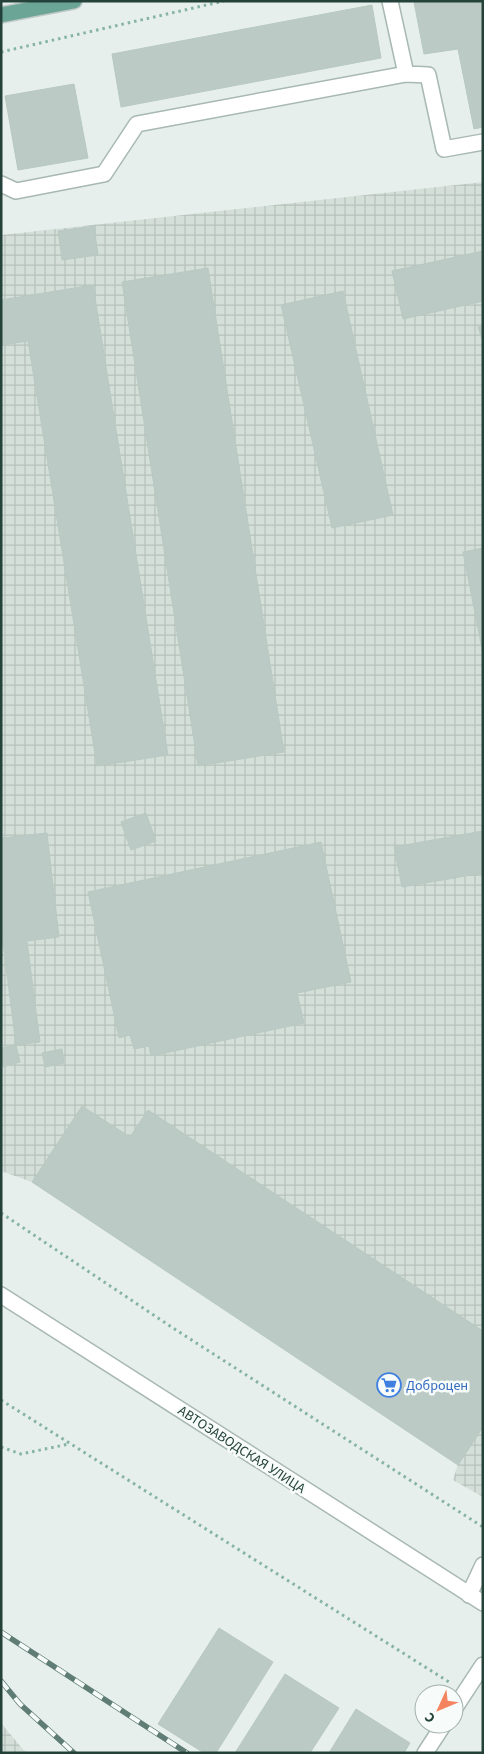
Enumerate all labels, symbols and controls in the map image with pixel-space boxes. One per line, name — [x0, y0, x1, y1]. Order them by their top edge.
supermarket icon: Доброцен — [376, 1372, 402, 1398]
place label: Доброцен — [406, 1376, 468, 1396]
street label: АВТОЗАВОДСКАЯ УЛИЦА — [174, 1401, 309, 1499]
north arrow — [414, 1684, 464, 1734]
text: С — [420, 1707, 440, 1727]

